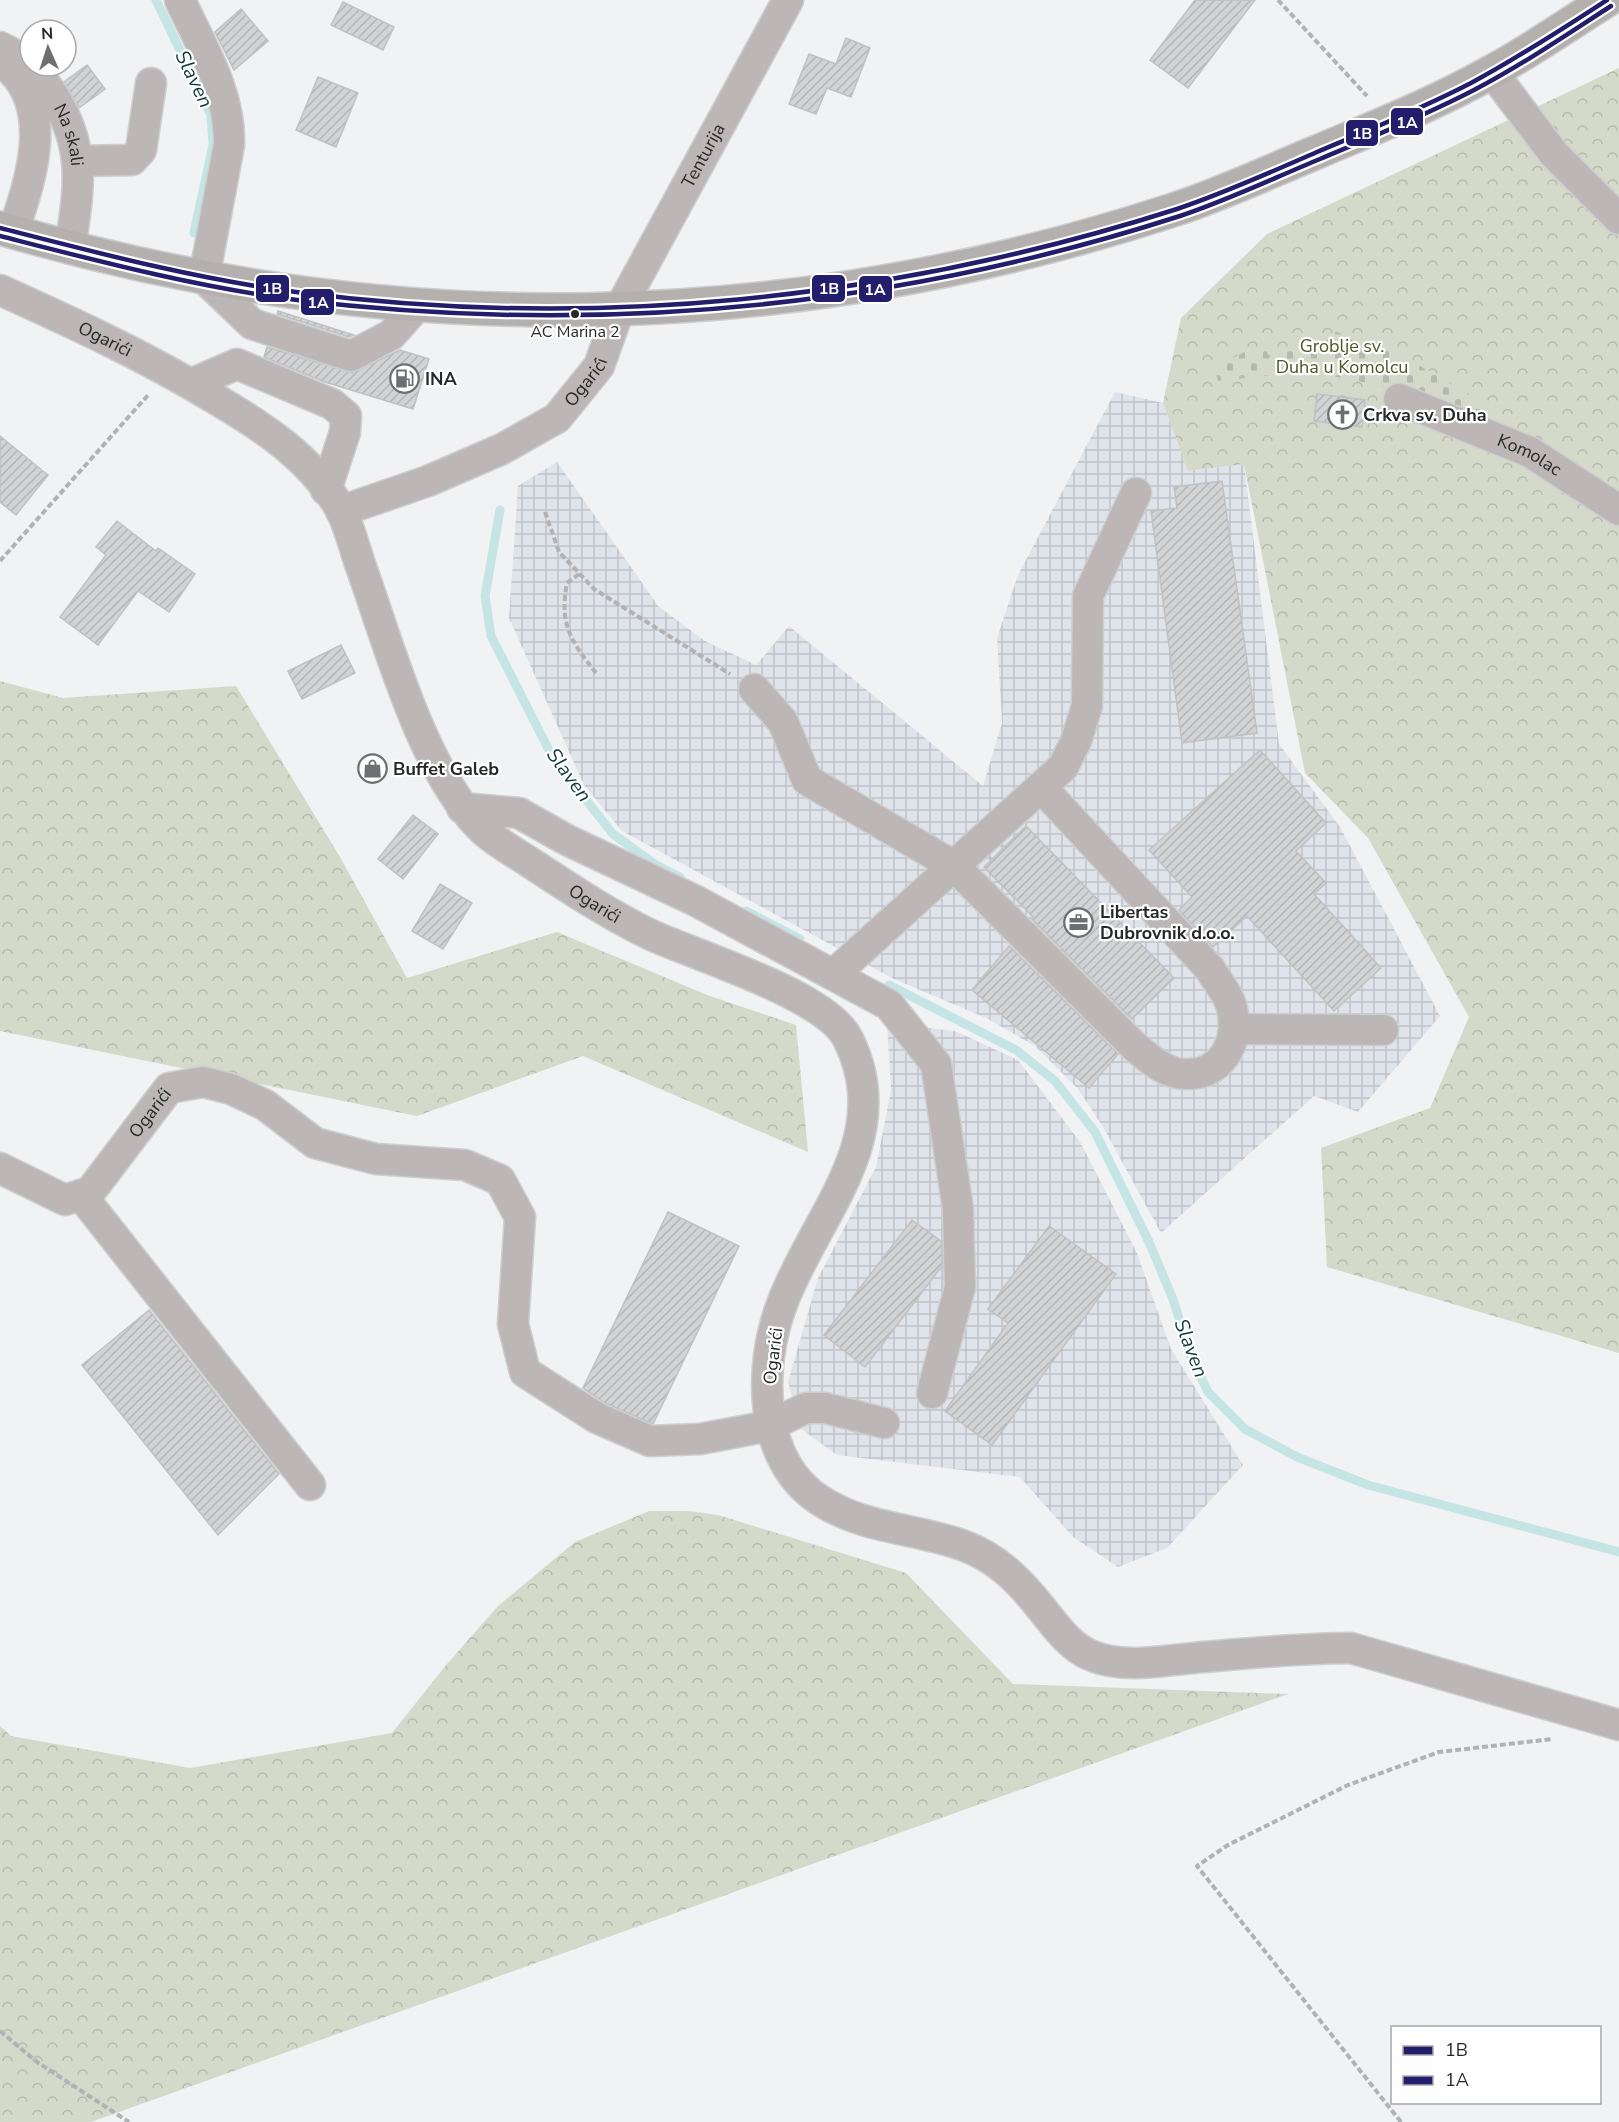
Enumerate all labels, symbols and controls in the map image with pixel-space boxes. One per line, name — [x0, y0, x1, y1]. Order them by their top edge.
north arrow — [18, 18, 78, 78]
text: N — [41, 23, 54, 45]
water label: Slaven — [169, 46, 219, 112]
street label: Na skali — [48, 100, 89, 167]
line badge: 1A — [1390, 107, 1424, 136]
text: 1A — [1396, 112, 1418, 134]
street label: Tenturija — [676, 119, 731, 192]
line badge: 1B — [1345, 119, 1379, 147]
text: 1B — [1352, 123, 1372, 145]
line badge: 1B — [255, 274, 290, 303]
line badge: 1B — [811, 274, 846, 303]
line badge: 1A — [858, 275, 893, 303]
text: 1B — [262, 278, 282, 300]
text: 1B — [819, 278, 839, 300]
text: 1A — [864, 279, 886, 301]
line badge: 1A — [300, 288, 335, 316]
text: 1A — [307, 292, 329, 314]
marker: AC Marina 2 — [569, 308, 581, 320]
street label: Ogarići — [74, 316, 136, 362]
place label: AC Marina 2 — [530, 321, 620, 343]
park label: Groblje sv. Duha u Komolcu — [1276, 334, 1408, 379]
street label: Ogarići — [559, 355, 613, 412]
fuel station icon: INA — [388, 363, 420, 395]
place label: INA — [425, 367, 458, 391]
church icon: Crkva sv. Duha — [1326, 399, 1358, 431]
place label: Crkva sv. Duha — [1363, 403, 1487, 427]
street label: Komolac — [1494, 428, 1566, 481]
water label: Slaven — [540, 742, 598, 808]
shop icon: Buffet Galeb — [356, 753, 388, 785]
place label: Buffet Galeb — [393, 757, 499, 781]
street label: Ogarići — [564, 879, 625, 929]
place label: Libertas Dubrovnik d.o.o. — [1100, 900, 1235, 945]
office icon: Libertas Dubrovnik d.o.o. — [1063, 906, 1095, 938]
street label: Ogarići — [123, 1083, 177, 1143]
water label: Slaven — [1167, 1315, 1215, 1381]
street label: Ogarići — [758, 1326, 788, 1386]
legend — [1391, 2026, 1601, 2104]
text: 1B — [1445, 2038, 1468, 2062]
text: 1A — [1445, 2068, 1469, 2092]

